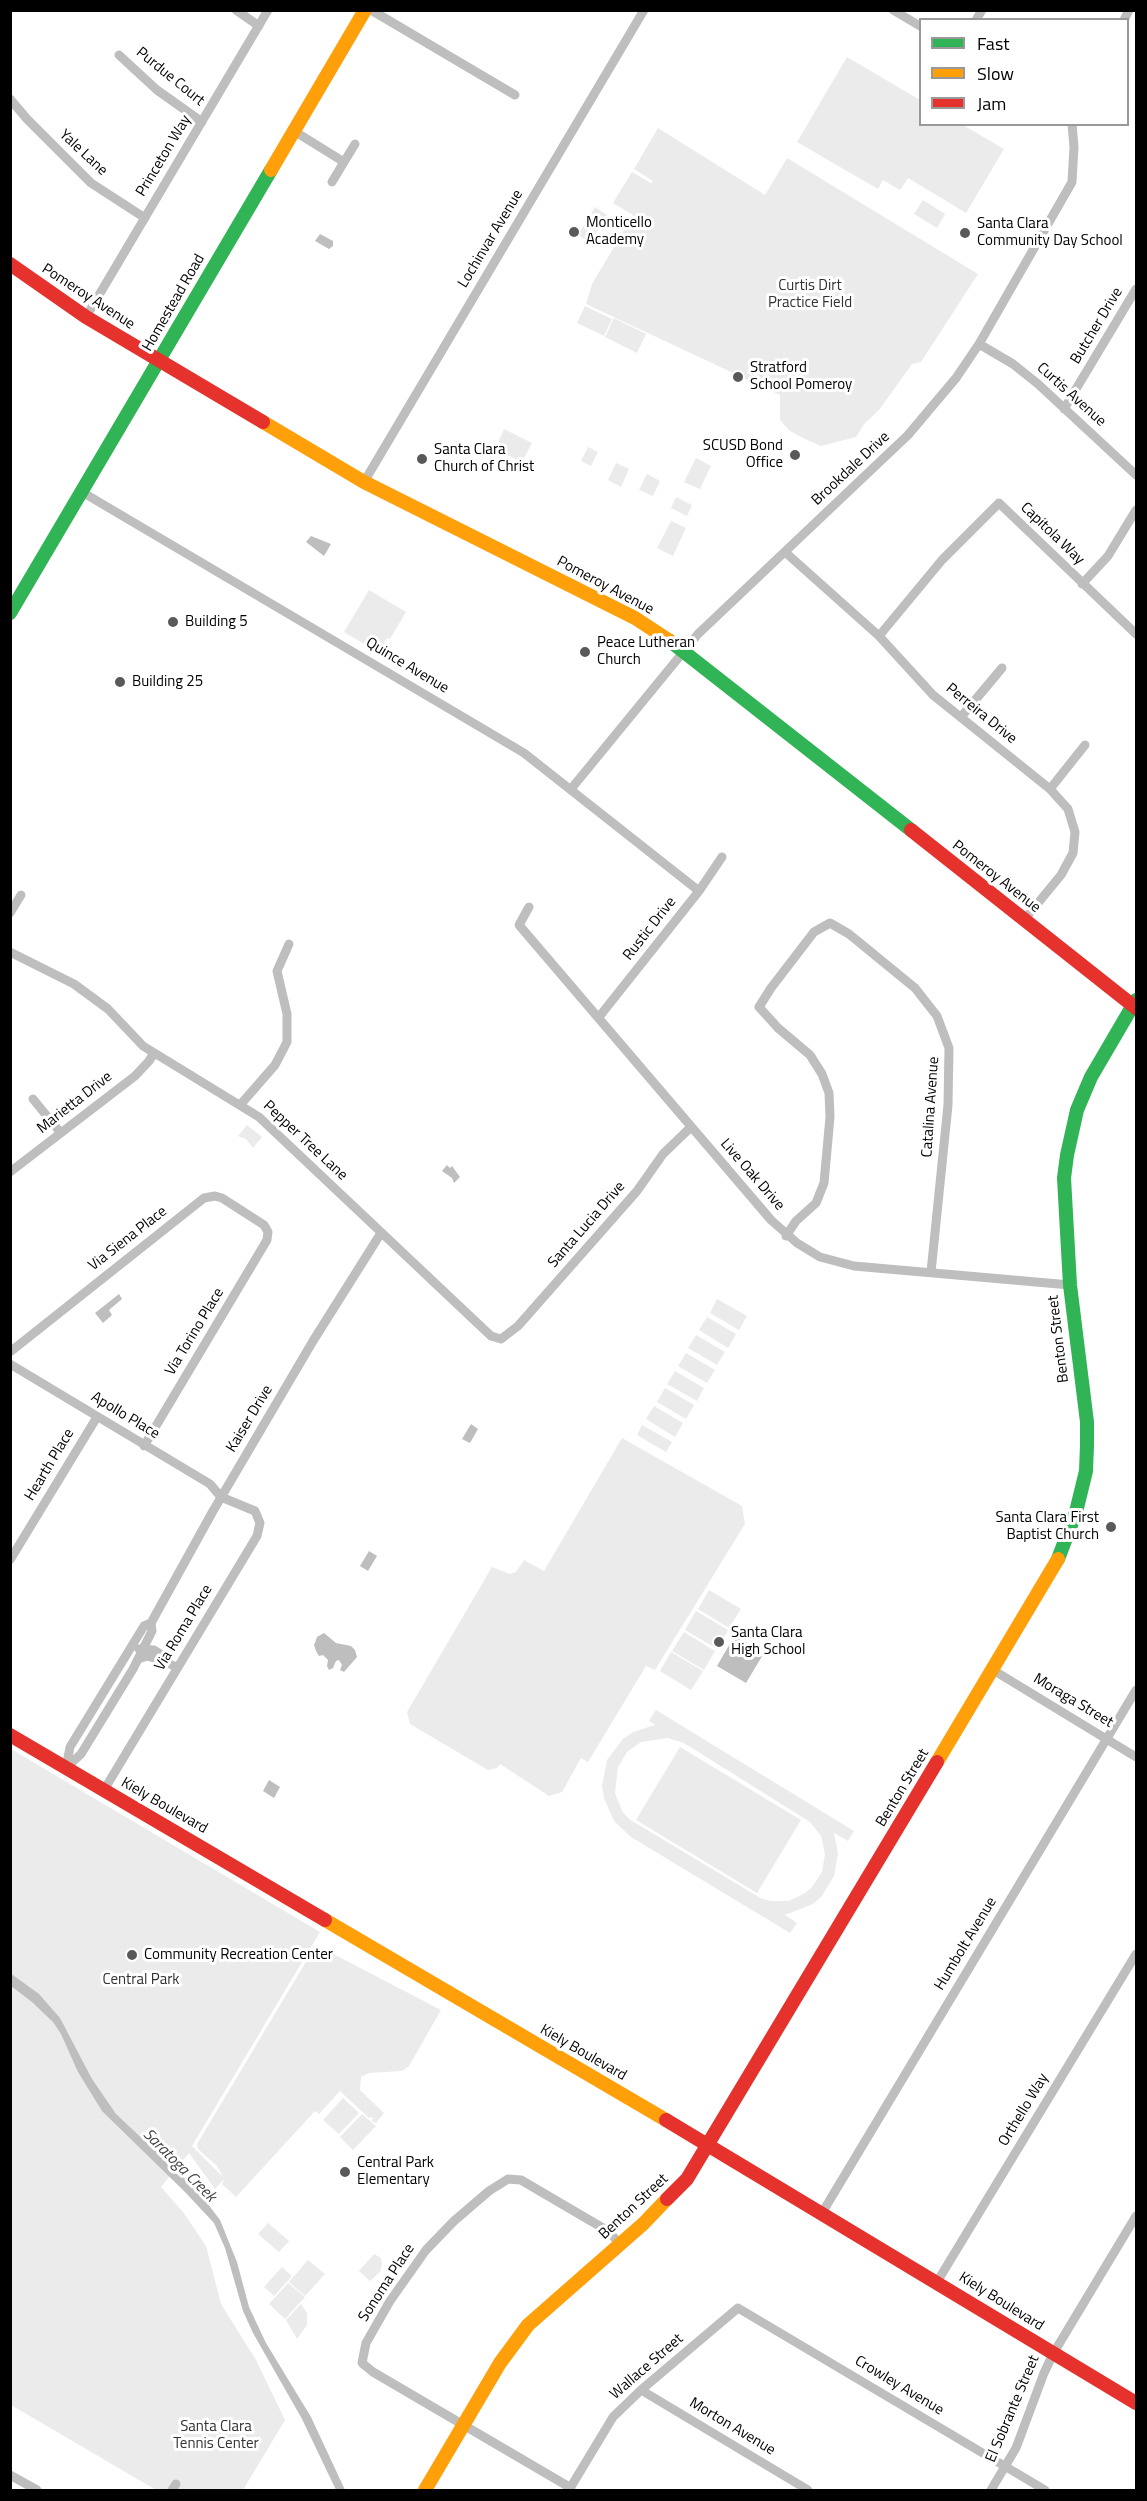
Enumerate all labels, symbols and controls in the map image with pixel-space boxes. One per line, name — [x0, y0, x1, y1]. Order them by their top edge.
legend — [919, 18, 1129, 126]
text: Fast — [977, 30, 1010, 57]
street label: Purdue Court — [132, 44, 208, 110]
text: Slow — [977, 60, 1014, 87]
text: Jam — [977, 90, 1006, 117]
street label: Princeton Way — [133, 112, 195, 200]
street label: Yale Lane — [55, 126, 111, 180]
street label: Lochinvar Avenue — [455, 187, 527, 291]
place label: Monticello Academy — [586, 214, 652, 249]
place label: Santa Clara Community Day School — [977, 215, 1123, 250]
marker: Monticello Academy — [567, 225, 581, 239]
marker: Santa Clara Community Day School — [958, 226, 972, 240]
street label: Homestead Road — [139, 251, 209, 355]
street label: Pomeroy Avenue — [38, 260, 138, 334]
park label: Curtis Dirt Practice Field — [768, 277, 852, 312]
street label: Butcher Drive — [1067, 285, 1127, 367]
place label: Stratford School Pomeroy — [750, 359, 852, 394]
street label: Curtis Avenue — [1033, 359, 1109, 431]
marker: Stratford School Pomeroy — [731, 370, 745, 384]
street label: Brookdale Drive — [808, 428, 894, 510]
place label: SCUSD Bond Office — [703, 437, 783, 472]
place label: Santa Clara Church of Christ — [434, 441, 534, 476]
marker: SCUSD Bond Office — [788, 448, 802, 462]
marker: Santa Clara Church of Christ — [415, 452, 429, 466]
street label: Capitola Way — [1016, 499, 1088, 569]
street label: Pomeroy Avenue — [553, 553, 657, 619]
place label: Building 5 — [185, 613, 248, 631]
marker: Building 5 — [166, 615, 180, 629]
street label: Quince Avenue — [362, 634, 452, 698]
place label: Peace Lutheran Church — [597, 634, 695, 669]
marker: Peace Lutheran Church — [578, 645, 592, 659]
place label: Building 25 — [132, 673, 203, 691]
marker: Building 25 — [113, 675, 127, 689]
street label: Perreira Drive — [942, 680, 1020, 748]
street label: Pomeroy Avenue — [948, 837, 1044, 917]
street label: Rustic Drive — [620, 894, 680, 964]
street label: Catalina Avenue — [918, 1056, 944, 1158]
street label: Marietta Drive — [34, 1068, 116, 1138]
street label: Pepper Tree Lane — [259, 1097, 351, 1185]
street label: Live Oak Drive — [716, 1135, 788, 1215]
street label: Santa Lucia Drive — [545, 1178, 629, 1272]
street label: Via Siena Place — [85, 1203, 171, 1275]
street label: Via Torino Place — [162, 1285, 228, 1379]
street label: Benton Street — [1045, 1294, 1073, 1384]
street label: Kaiser Drive — [223, 1382, 277, 1456]
street label: Apollo Place — [87, 1389, 163, 1443]
street label: Hearth Place — [21, 1426, 79, 1504]
place label: Santa Clara First Baptist Church — [996, 1509, 1099, 1544]
marker: Santa Clara First Baptist Church — [1104, 1520, 1118, 1534]
street label: Via Roma Place — [151, 1582, 217, 1674]
place label: Santa Clara High School — [731, 1624, 806, 1659]
marker: Santa Clara High School — [712, 1635, 726, 1649]
street label: Moraga Street — [1030, 1670, 1116, 1732]
street label: Benton Street — [873, 1746, 933, 1830]
street label: Kiely Boulevard — [118, 1774, 210, 1838]
street label: Humbolt Avenue — [931, 1894, 1001, 1994]
place label: Community Recreation Center — [144, 1946, 333, 1964]
marker: Community Recreation Center — [125, 1948, 139, 1962]
park label: Central Park — [102, 1971, 180, 1989]
street label: Kiely Boulevard — [537, 2021, 629, 2085]
street label: Orthello Way — [995, 2070, 1053, 2150]
water label: Saratoga Creek — [138, 2125, 220, 2207]
place label: Central Park Elementary — [357, 2154, 434, 2189]
marker: Central Park Elementary — [338, 2165, 352, 2179]
street label: Benton Street — [596, 2170, 672, 2244]
street label: Sonoma Place — [355, 2241, 419, 2325]
street label: Kiely Boulevard — [955, 2269, 1047, 2335]
street label: Wallace Street — [607, 2330, 687, 2404]
street label: Crowley Avenue — [851, 2352, 947, 2420]
street label: El Sobrante Street — [982, 2353, 1044, 2465]
street label: Morton Avenue — [686, 2394, 778, 2460]
park label: Santa Clara Tennis Center — [173, 2418, 259, 2453]

